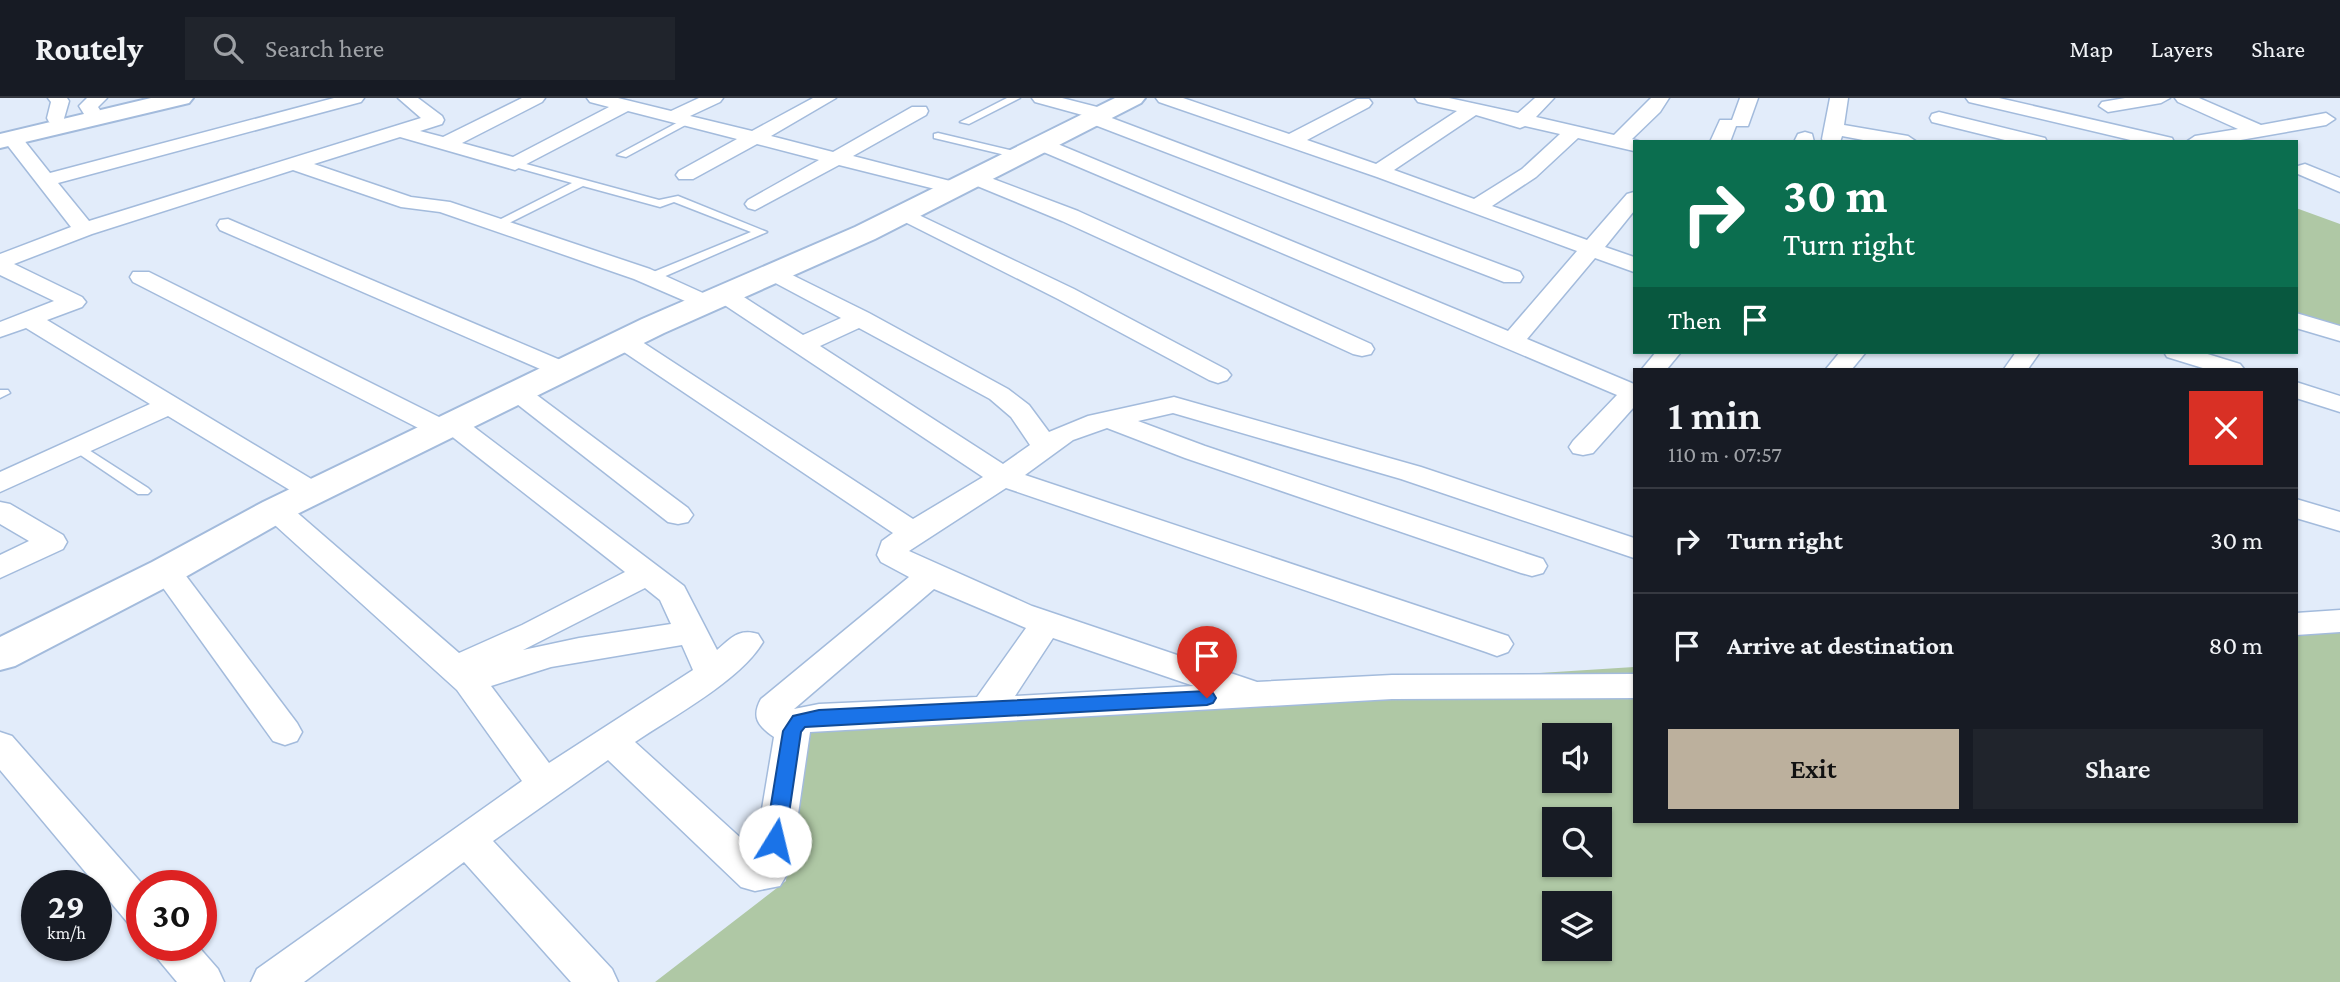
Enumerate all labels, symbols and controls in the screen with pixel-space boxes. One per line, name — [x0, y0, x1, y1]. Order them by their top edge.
search box — [185, 17, 675, 80]
icon: search — [209, 29, 247, 67]
text: Routely — [35, 30, 143, 67]
text: Search here — [265, 34, 384, 63]
text: Map — [2069, 35, 2113, 62]
text: Layers — [2151, 35, 2213, 62]
text: Share — [2251, 35, 2305, 62]
icon: right — [1668, 168, 1759, 259]
text: 30 m — [1783, 168, 1888, 223]
text: Turn right — [1783, 226, 1915, 262]
icon: arrive — [1736, 301, 1774, 339]
text: Then — [1668, 306, 1722, 335]
text: 1 min — [1668, 391, 1761, 438]
button: close — [2189, 391, 2263, 465]
text: 110 m · 07:57 — [1668, 441, 1782, 467]
icon: right — [1668, 522, 1706, 560]
text: Turn right — [1727, 526, 1843, 555]
text: 30 m — [2210, 526, 2263, 555]
pin — [1177, 626, 1237, 698]
icon: arrive — [1668, 627, 1706, 665]
text: Arrive at destination — [1727, 631, 1954, 660]
text: 80 m — [2209, 631, 2263, 660]
icon: arrive — [1188, 637, 1226, 675]
map controls — [1542, 723, 1612, 961]
button: sound — [1542, 723, 1612, 793]
button: Exit — [1668, 729, 1959, 809]
button: Share — [1973, 729, 2263, 809]
position arrow — [738, 804, 812, 878]
button: search — [1542, 807, 1612, 877]
speed limit sign: 30 — [126, 870, 217, 961]
text: 29 — [48, 887, 85, 926]
button: layers — [1542, 891, 1612, 961]
text: km/h — [47, 923, 86, 943]

